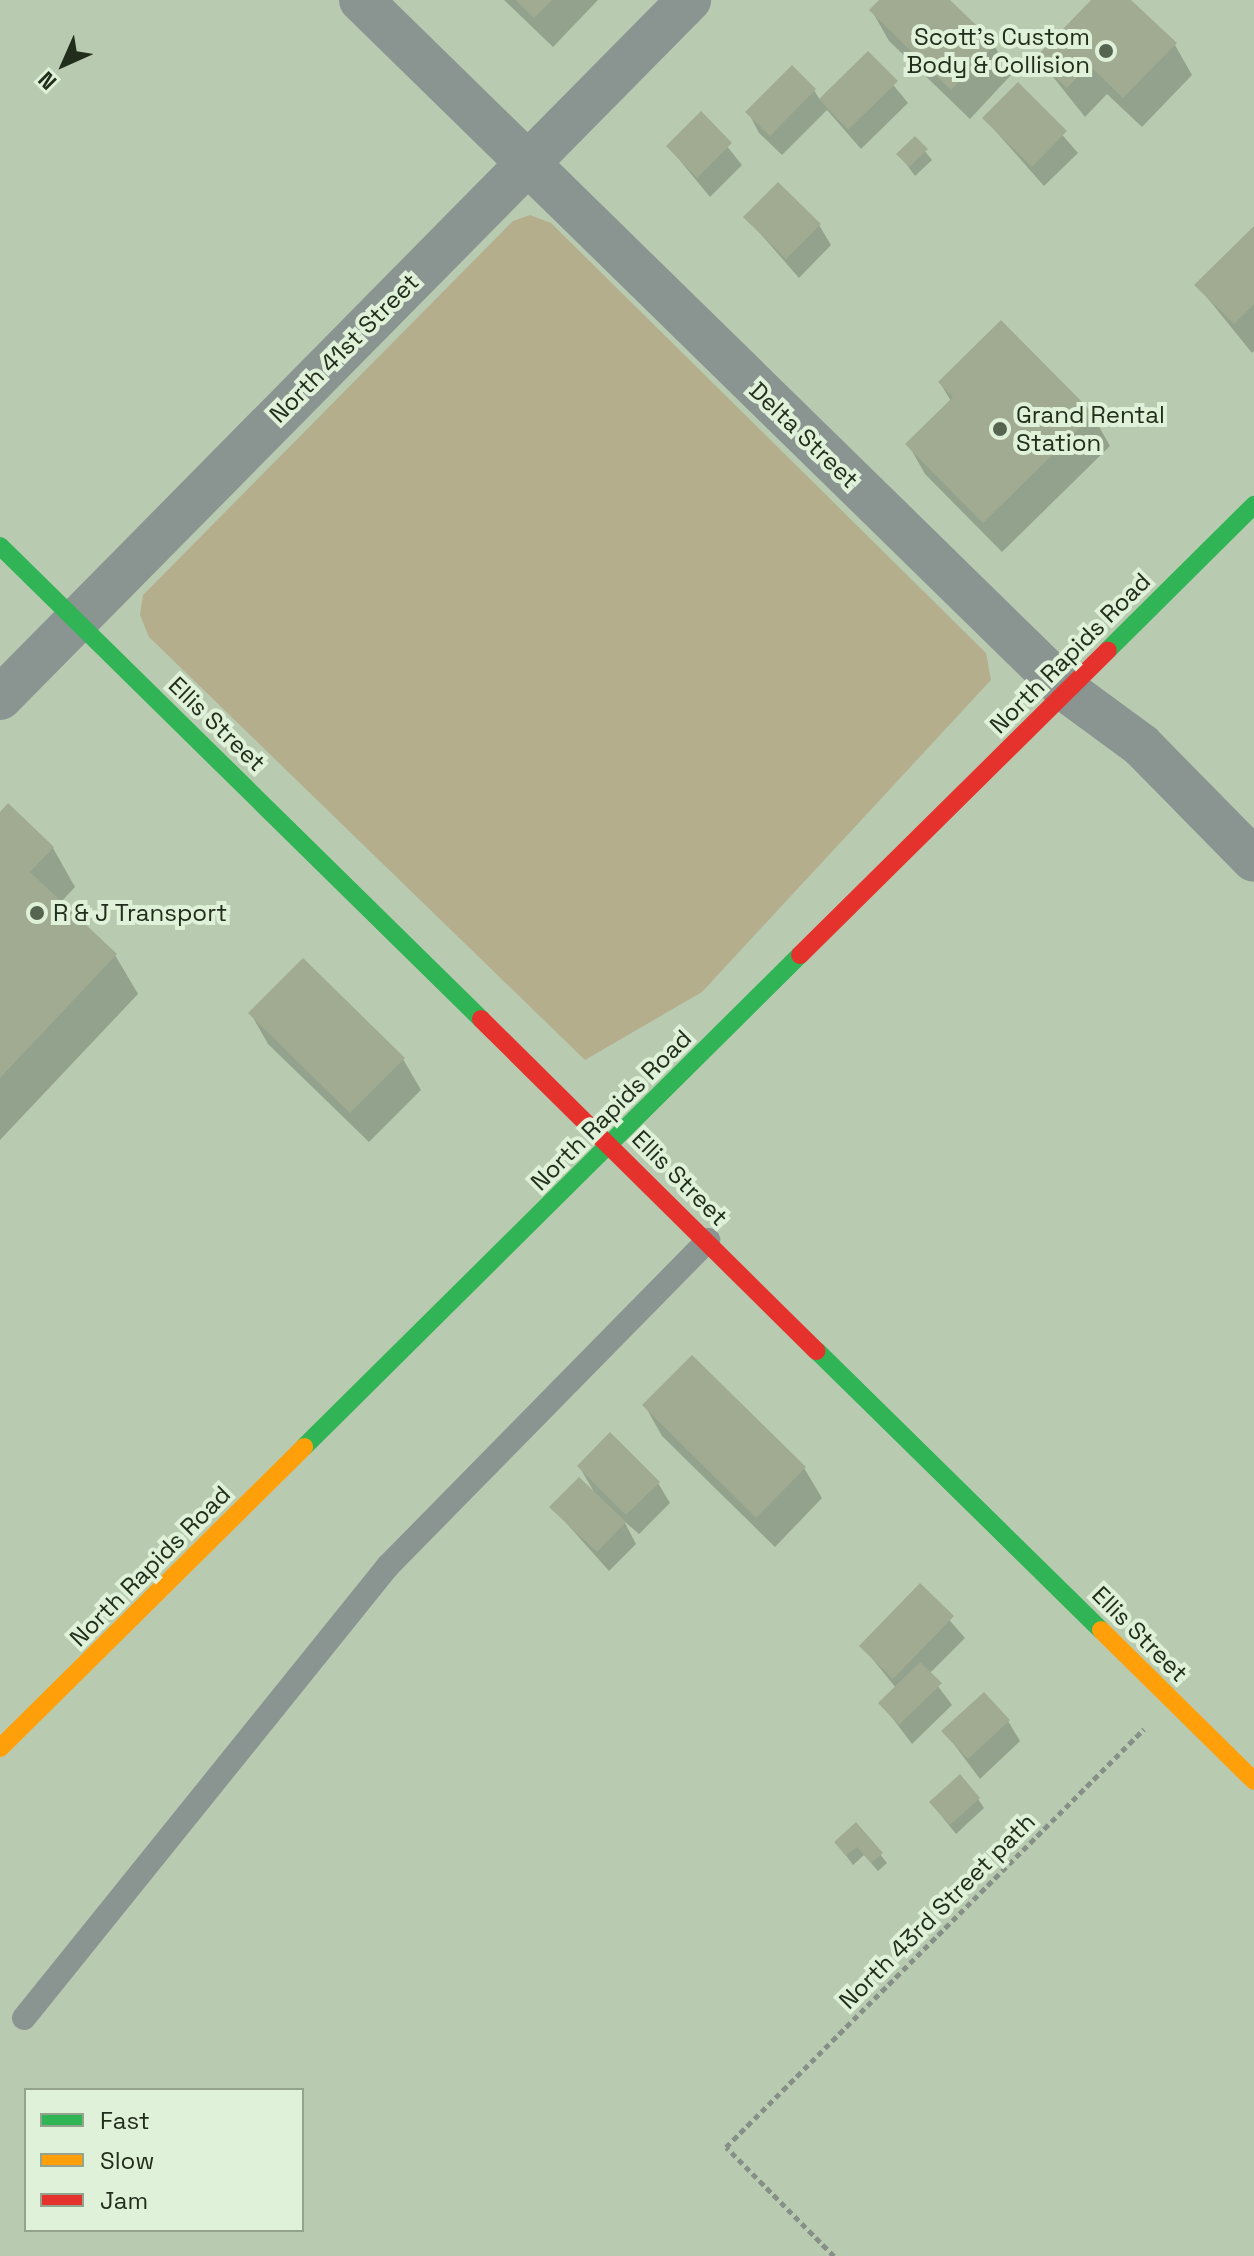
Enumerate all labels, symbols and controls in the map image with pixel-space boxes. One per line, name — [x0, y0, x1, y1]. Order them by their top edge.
place label: Scott's Custom Body & Collision — [906, 23, 1090, 79]
north arrow — [24, 24, 104, 104]
marker: Scott's Custom Body & Collision — [1097, 42, 1115, 60]
text: N — [32, 66, 62, 96]
street label: North 41st Street — [263, 267, 425, 429]
street label: Delta Street — [744, 376, 864, 494]
place label: Grand Rental Station — [1016, 401, 1165, 457]
marker: Grand Rental Station — [991, 420, 1009, 438]
street label: North Rapids Road — [984, 567, 1156, 739]
street label: Ellis Street — [163, 671, 271, 777]
place label: R & J Transport — [53, 899, 228, 927]
marker: R & J Transport — [28, 904, 46, 922]
street label: North Rapids Road — [525, 1024, 697, 1196]
street label: Ellis Street — [626, 1124, 734, 1232]
street label: North Rapids Road — [64, 1480, 236, 1652]
street label: Ellis Street — [1086, 1580, 1194, 1688]
street label: North 43rd Street path — [833, 1807, 1041, 2015]
legend — [24, 2088, 304, 2232]
text: Fast — [100, 2105, 150, 2136]
text: Slow — [100, 2145, 154, 2176]
text: Jam — [100, 2185, 148, 2216]

